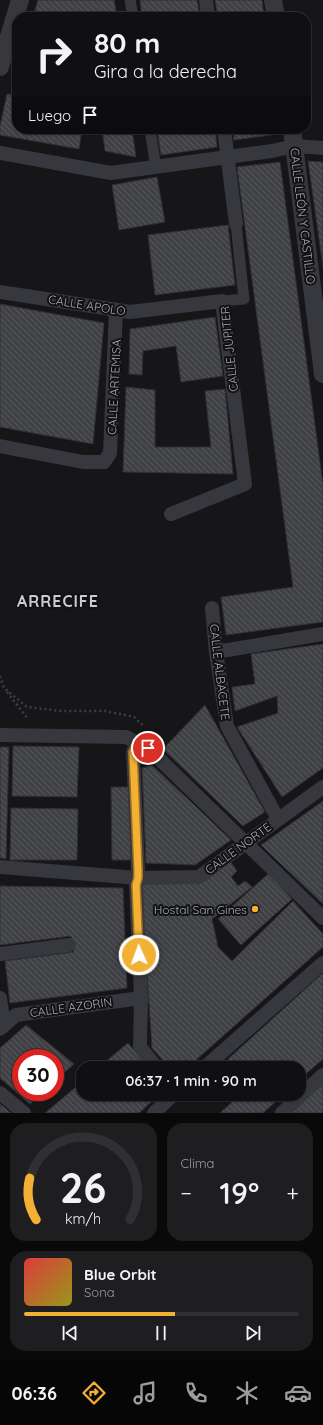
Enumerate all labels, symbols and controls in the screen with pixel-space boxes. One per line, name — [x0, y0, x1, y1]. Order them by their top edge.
text: 80 m — [94, 25, 160, 60]
icon: right — [28, 28, 80, 80]
text: Gira a la derecha — [94, 60, 237, 83]
icon: arrive — [79, 104, 101, 126]
text: Luego — [28, 106, 71, 125]
street label: CALLE LEÓN Y CASTILLO — [287, 147, 319, 285]
street label: CALLE APOLO — [47, 291, 127, 319]
street label: CALLE JUPITER — [217, 305, 241, 393]
street label: CALLE ARTEMISA — [104, 339, 124, 435]
district label: ARRECIFE — [17, 591, 99, 611]
street label: CALLE ALBACETE — [207, 623, 233, 721]
pin — [131, 731, 165, 765]
icon: arrive — [137, 737, 159, 759]
street label: CALLE NORTE — [202, 819, 274, 877]
place label: Hostal San Gines — [154, 902, 247, 917]
marker: Hostal San Gines — [250, 904, 260, 914]
position arrow — [118, 934, 160, 976]
street label: CALLE AZORIN — [29, 994, 113, 1020]
speed limit sign: 30 — [12, 1049, 64, 1101]
text: 06:37 · 1 min · 90 m — [125, 1071, 257, 1090]
text: Clima — [181, 1155, 215, 1171]
text: 26 — [60, 1161, 107, 1213]
text: 19° — [219, 1174, 259, 1212]
text: − — [181, 1179, 192, 1207]
text: + — [287, 1179, 299, 1207]
text: km/h — [65, 1210, 101, 1228]
text: Blue Orbit — [84, 1265, 157, 1284]
text: Sona — [84, 1284, 115, 1300]
icon: previous — [59, 1322, 81, 1344]
icon: pause — [150, 1322, 172, 1344]
icon: next — [242, 1322, 264, 1344]
icon: directions — [80, 1379, 108, 1407]
icon: music — [131, 1379, 159, 1407]
icon: phone — [182, 1379, 210, 1407]
icon: climate — [233, 1379, 261, 1407]
icon: car — [284, 1379, 312, 1407]
text: 06:36 — [11, 1382, 57, 1405]

